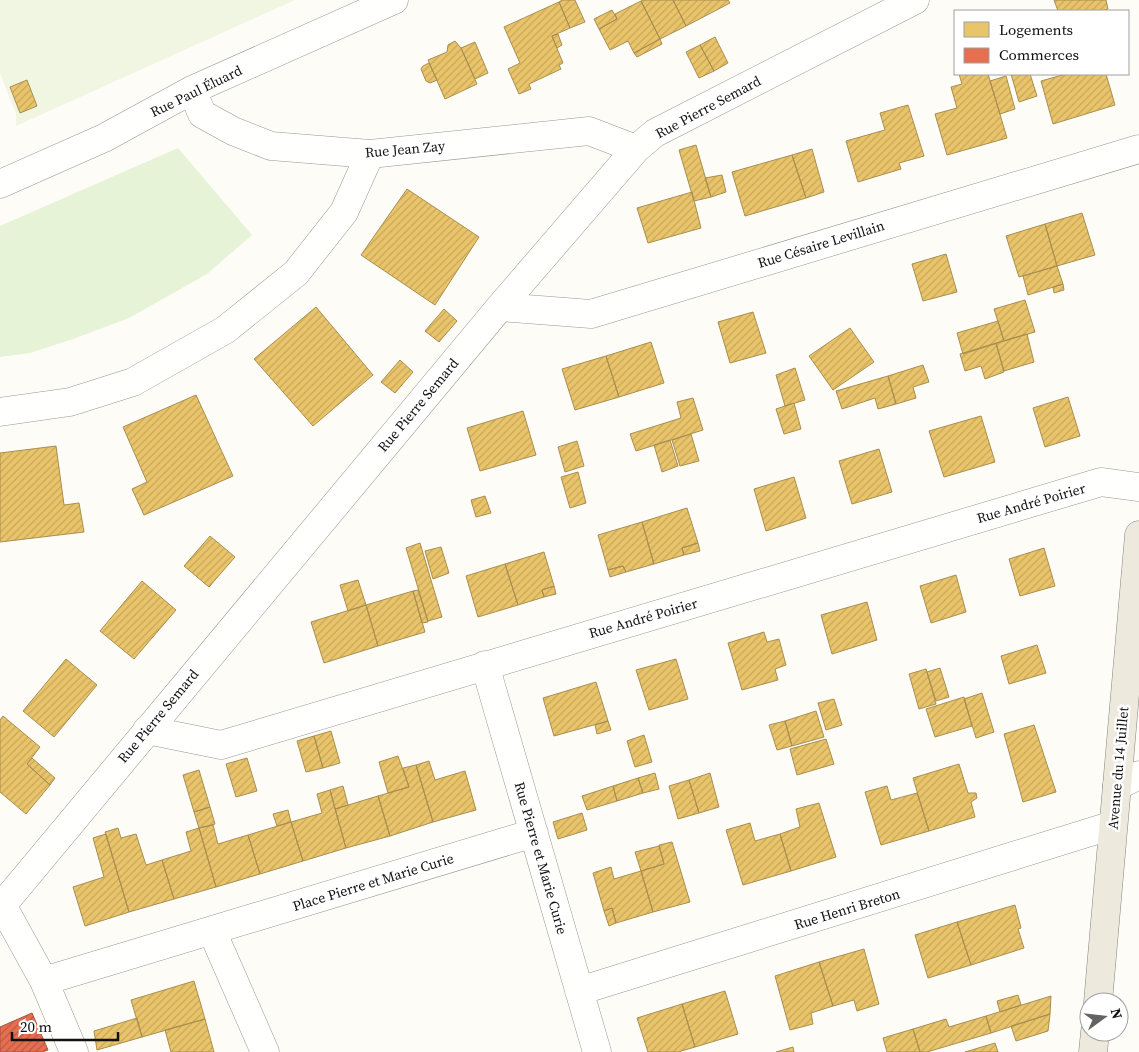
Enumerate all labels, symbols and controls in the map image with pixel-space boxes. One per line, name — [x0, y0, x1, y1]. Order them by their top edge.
legend — [954, 10, 1129, 75]
text: Logements — [999, 19, 1073, 40]
text: Commerces — [999, 44, 1079, 65]
street label: Rue Paul Éluard — [147, 60, 245, 122]
street label: Rue Pierre Semard — [652, 71, 764, 143]
street label: Rue Jean Zay — [364, 135, 447, 162]
street label: Rue Césaire Levillain — [755, 215, 887, 273]
street label: Rue Pierre Semard — [373, 354, 463, 456]
street label: Rue André Poirier — [974, 478, 1088, 528]
street label: Rue André Poirier — [586, 593, 700, 643]
street label: Rue Pierre Semard — [113, 665, 203, 767]
street label: Avenue du 14 Juillet — [1103, 705, 1133, 830]
street label: Rue Pierre et Marie Curie — [510, 779, 572, 937]
street label: Place Pierre et Marie Curie — [290, 848, 456, 916]
street label: Rue Henri Breton — [792, 883, 903, 935]
north arrow — [1079, 992, 1129, 1042]
text: N — [1106, 1006, 1128, 1021]
scale bar — [12, 1010, 119, 1042]
text: 20 m — [20, 1016, 52, 1037]

